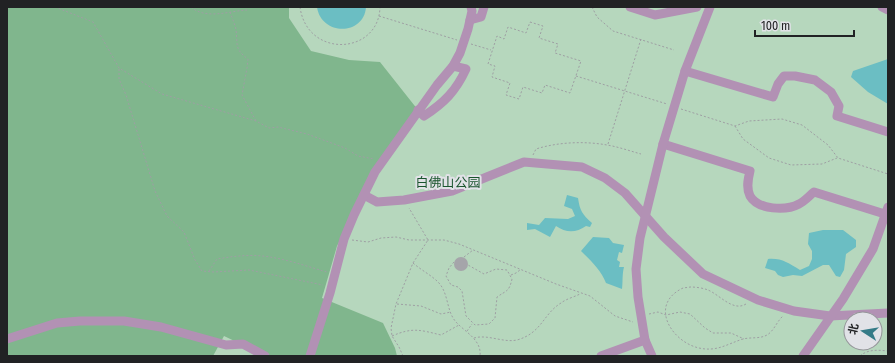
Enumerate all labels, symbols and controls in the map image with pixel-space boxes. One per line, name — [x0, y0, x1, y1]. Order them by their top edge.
scale bar — [755, 12, 854, 38]
text: 100 m — [761, 19, 790, 33]
park label: 白佛山公园 — [415, 175, 481, 190]
north arrow — [843, 311, 883, 351]
text: 北 — [846, 322, 861, 336]

